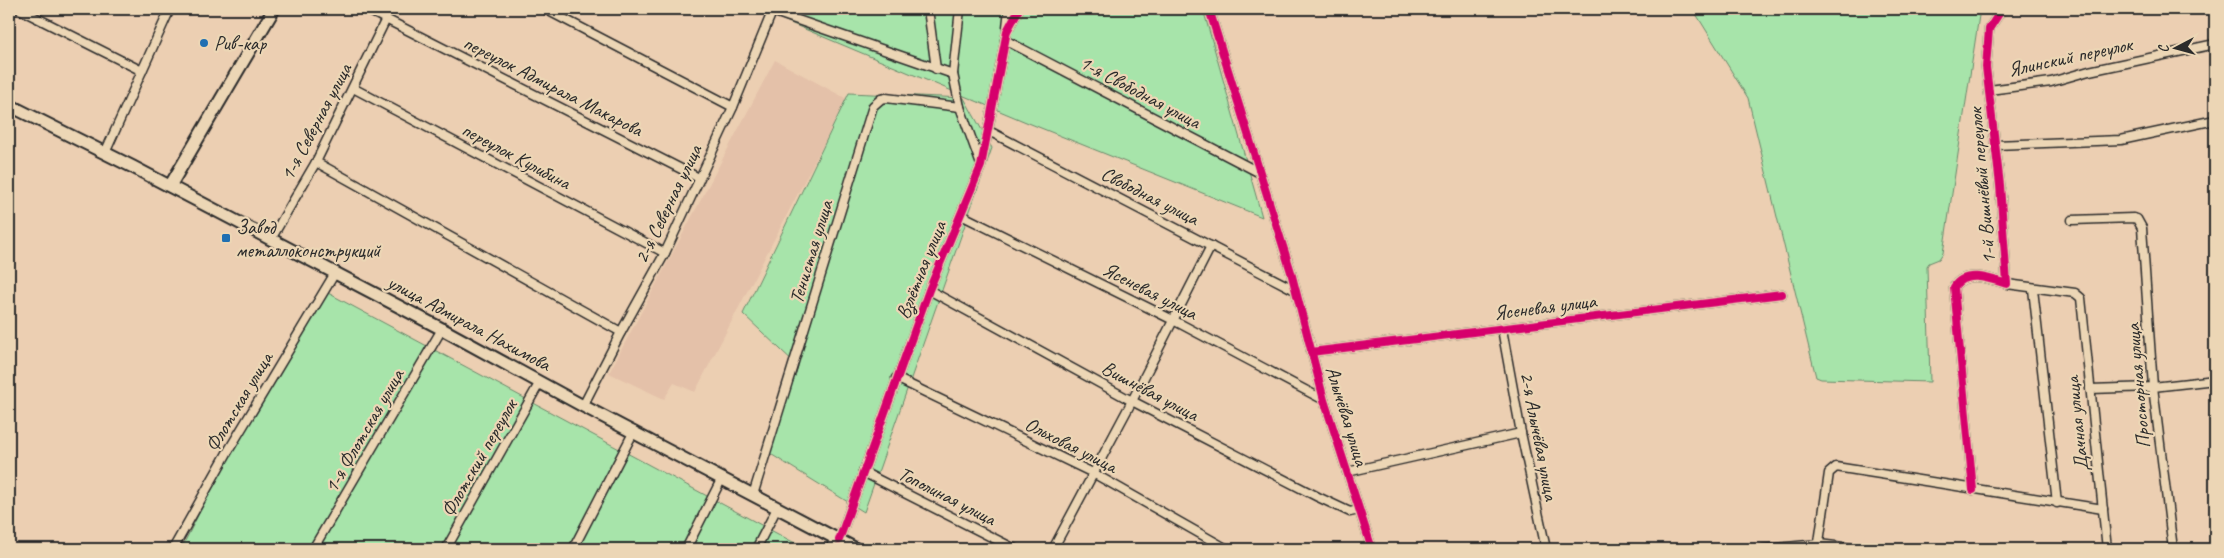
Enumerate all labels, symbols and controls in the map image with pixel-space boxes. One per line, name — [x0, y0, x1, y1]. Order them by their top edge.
north arrow — [2152, 22, 2202, 72]
street label: переулок Адмирала Макарова — [459, 30, 648, 143]
place label: Рив-кар — [214, 31, 268, 56]
street label: Ялинский переулок — [2006, 31, 2136, 82]
marker: Рив-кар — [198, 37, 210, 49]
text: С — [2155, 43, 2172, 54]
street label: 1-я Свободная улица — [1075, 50, 1206, 135]
street label: 1-я Северная улица — [275, 57, 358, 185]
street label: 1-й Вишнёвый переулок — [1963, 105, 2001, 265]
street label: переулок Кулибина — [457, 117, 576, 196]
street label: 2-я Северная улица — [629, 139, 708, 267]
street label: Свободная улица — [1097, 161, 1204, 232]
street label: Тенистая улица — [783, 196, 839, 307]
place label: Завод металлоконструкций — [236, 215, 382, 263]
street label: Взлётная улица — [890, 216, 954, 323]
marker: Завод металлоконструкций — [220, 232, 232, 244]
street label: Ясеневая улица — [1098, 257, 1203, 326]
street label: улица Адмирала Нахимова — [382, 269, 556, 377]
street label: Ясеневая улица — [1492, 288, 1599, 326]
street label: Просторная улица — [2120, 321, 2156, 449]
street label: Флотская улица — [200, 346, 279, 456]
street label: Вишнёвая улица — [1097, 355, 1204, 428]
street label: Алычёвая улица — [1320, 363, 1375, 471]
street label: 1-я Флотская улица — [319, 364, 410, 497]
street label: 2-я Алычёвая улица — [1514, 370, 1564, 504]
street label: Дачная улица — [2059, 373, 2094, 473]
street label: Флотский переулок — [435, 393, 524, 521]
street label: Ольховая улица — [1021, 411, 1123, 480]
street label: Тополиная улица — [894, 461, 1002, 532]

